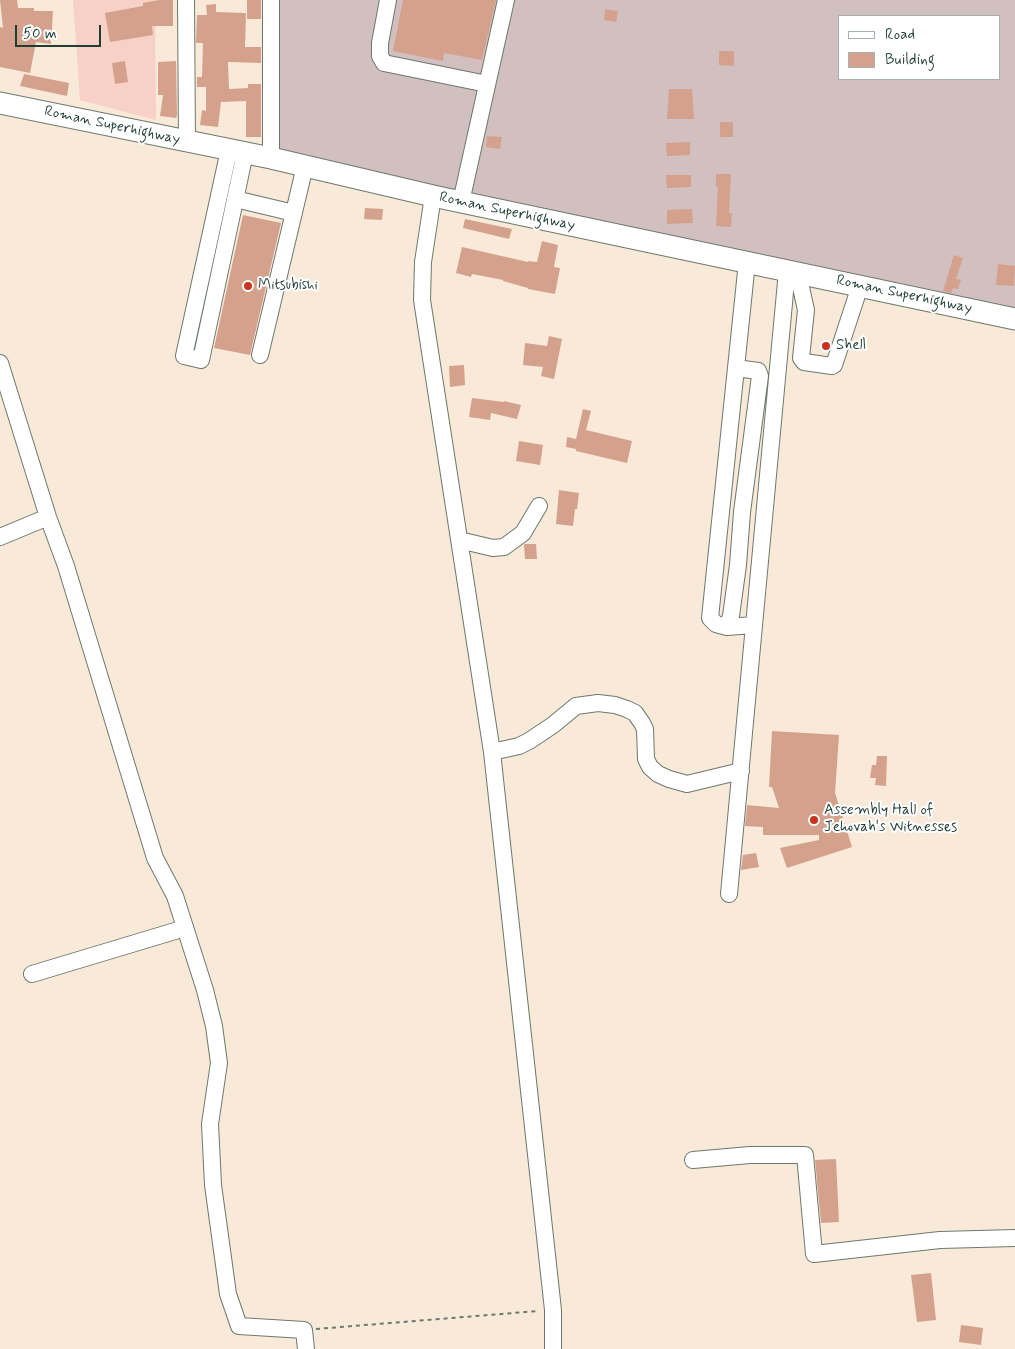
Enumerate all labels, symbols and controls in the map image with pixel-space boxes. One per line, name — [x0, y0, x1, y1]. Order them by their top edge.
scale bar — [18, 15, 104, 47]
legend — [838, 15, 1000, 80]
text: 50 m — [23, 24, 57, 44]
text: Road — [885, 25, 915, 45]
text: Building — [885, 50, 935, 70]
street label: Roman Superhighway — [42, 103, 182, 149]
street label: Roman Superhighway — [437, 189, 577, 235]
street label: Roman Superhighway — [834, 272, 974, 318]
place label: Mitsubishi — [258, 277, 318, 295]
marker: Mitsubishi — [242, 280, 254, 292]
place label: Shell — [836, 337, 866, 355]
marker: Shell — [820, 340, 832, 352]
place label: Assembly Hall of Jehovah's Witnesses — [824, 802, 957, 837]
marker: Assembly Hall of Jehovah's Witnesses — [808, 814, 820, 826]

